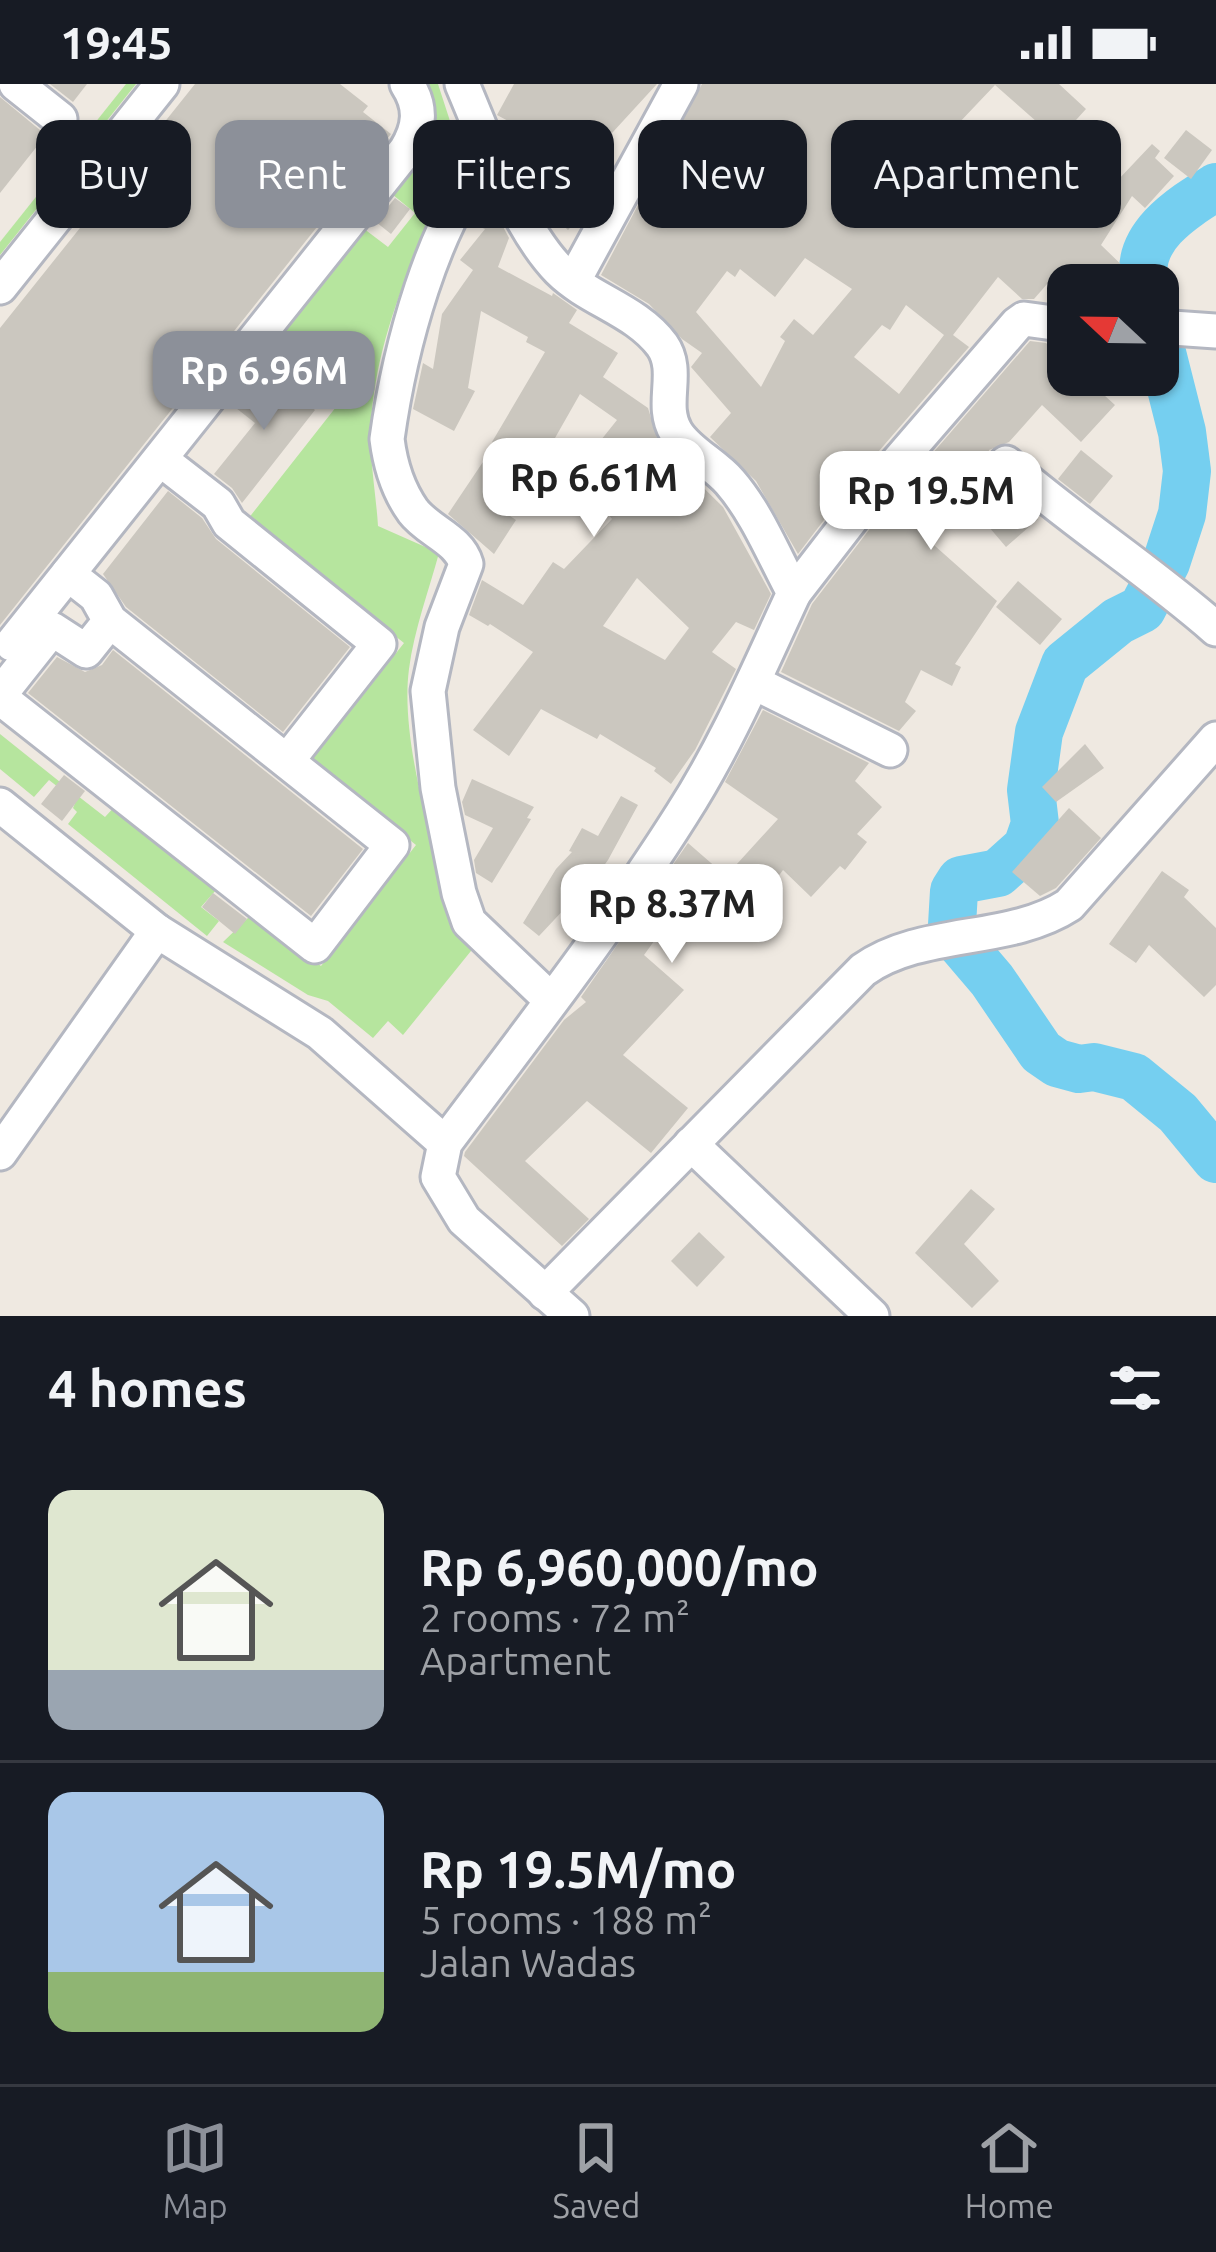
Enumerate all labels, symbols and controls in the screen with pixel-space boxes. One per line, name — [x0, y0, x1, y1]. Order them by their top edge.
text: 19:45 — [60, 17, 173, 68]
chip: Buy — [36, 120, 191, 228]
chip: Rent — [215, 120, 389, 228]
chip: Filters — [413, 120, 614, 228]
chip: New — [638, 120, 807, 228]
chip: Apartment — [831, 120, 1121, 228]
north arrow — [1047, 264, 1179, 396]
map controls — [1047, 264, 1179, 396]
pin: Rp 6.96M — [140, 331, 388, 433]
text: Rp 6.96M — [180, 348, 348, 391]
pin: Rp 6.61M — [470, 438, 718, 540]
pin: Rp 19.5M — [807, 451, 1055, 553]
text: Rp 6.61M — [510, 455, 678, 498]
text: Rp 19.5M — [847, 468, 1015, 511]
pin: Rp 8.37M — [548, 864, 796, 966]
text: Rp 8.37M — [588, 881, 756, 924]
icon: filters — [1102, 1355, 1168, 1421]
text: 4 homes — [48, 1359, 247, 1417]
icon: home — [144, 1538, 288, 1682]
text: Rp 6,960,000/mo — [420, 1538, 819, 1596]
text: 2 rooms · 72 m² — [420, 1596, 690, 1639]
text: Apartment — [420, 1639, 611, 1682]
icon: home — [144, 1840, 288, 1984]
text: Rp 19.5M/mo — [420, 1840, 736, 1898]
text: 5 rooms · 188 m² — [420, 1898, 712, 1941]
text: Jalan Wadas — [420, 1941, 636, 1984]
tab: Map — [162, 2115, 228, 2224]
tab: Saved — [553, 2115, 640, 2224]
tab: Home — [965, 2115, 1054, 2224]

